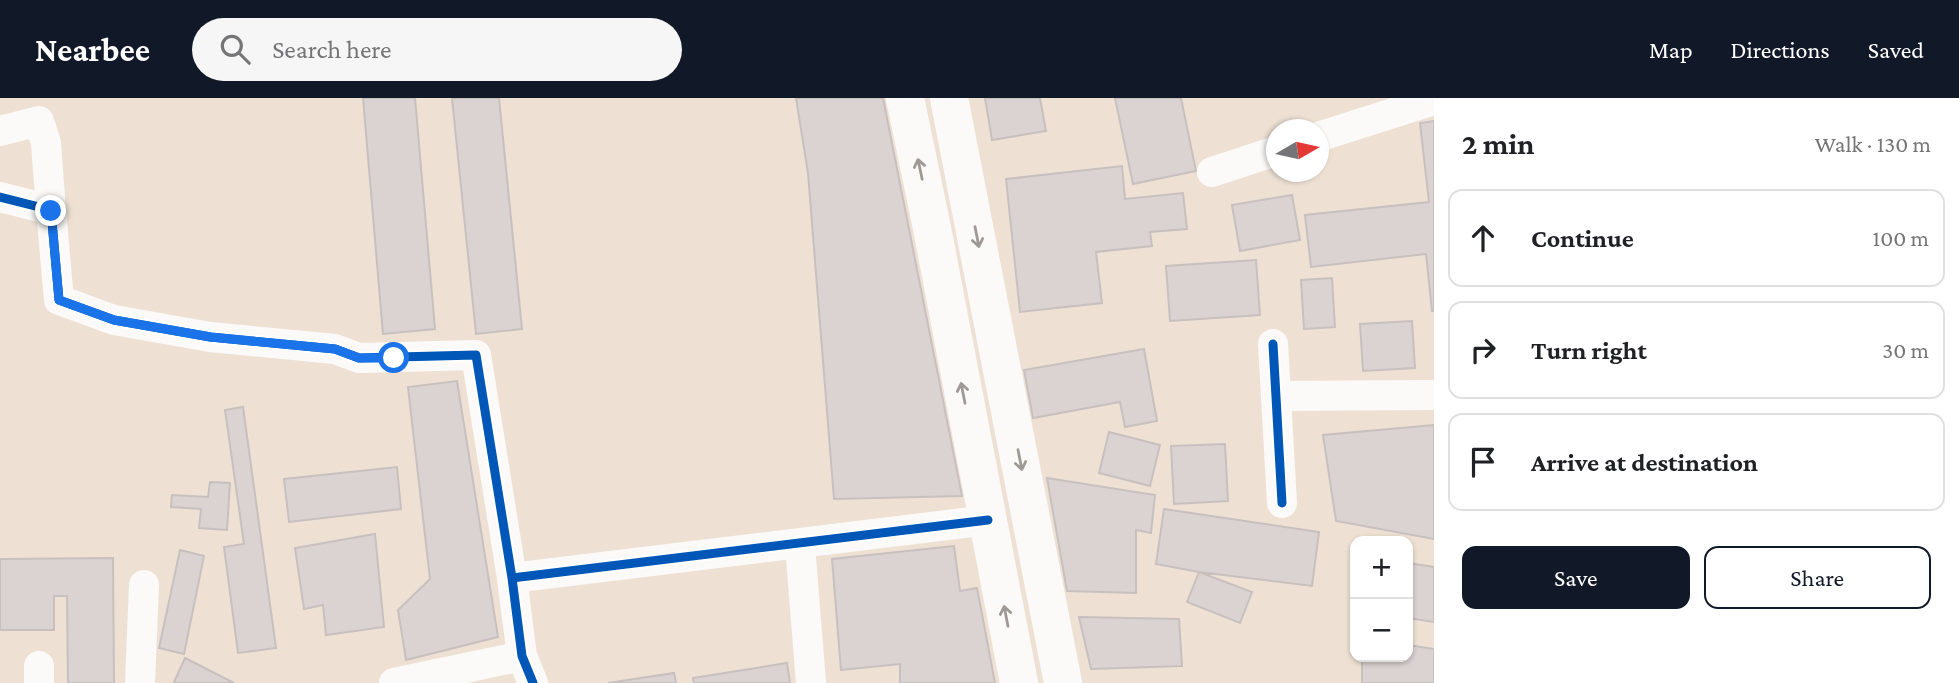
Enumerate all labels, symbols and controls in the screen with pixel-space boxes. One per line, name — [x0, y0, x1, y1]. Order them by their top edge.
search box — [192, 18, 682, 81]
icon: search — [216, 30, 254, 68]
text: Nearbee — [35, 31, 150, 68]
text: Search here — [272, 35, 391, 64]
text: Map — [1649, 36, 1693, 63]
text: Directions — [1731, 36, 1830, 63]
text: Saved — [1868, 36, 1924, 63]
north arrow — [1266, 119, 1329, 182]
text: 2 min — [1462, 127, 1534, 160]
text: Walk · 130 m — [1815, 131, 1931, 157]
one-way arrow — [912, 158, 926, 181]
route end — [35, 195, 66, 226]
icon: ahead — [1464, 219, 1502, 257]
text: Continue — [1531, 224, 1634, 253]
one-way arrow — [971, 225, 984, 248]
text: 100 m — [1873, 225, 1929, 251]
icon: right — [1464, 331, 1502, 369]
text: Turn right — [1531, 336, 1647, 365]
text: 30 m — [1882, 337, 1929, 363]
route start — [378, 342, 409, 373]
one-way arrow — [956, 382, 970, 404]
icon: arrive — [1464, 443, 1502, 481]
one-way arrow — [1014, 448, 1027, 471]
text: Arrive at destination — [1531, 448, 1758, 477]
map controls — [1350, 536, 1413, 662]
button: + — [1350, 536, 1413, 599]
button: Save — [1462, 546, 1690, 609]
button: Share — [1704, 546, 1931, 609]
button: − — [1350, 599, 1413, 662]
one-way arrow — [999, 605, 1012, 628]

